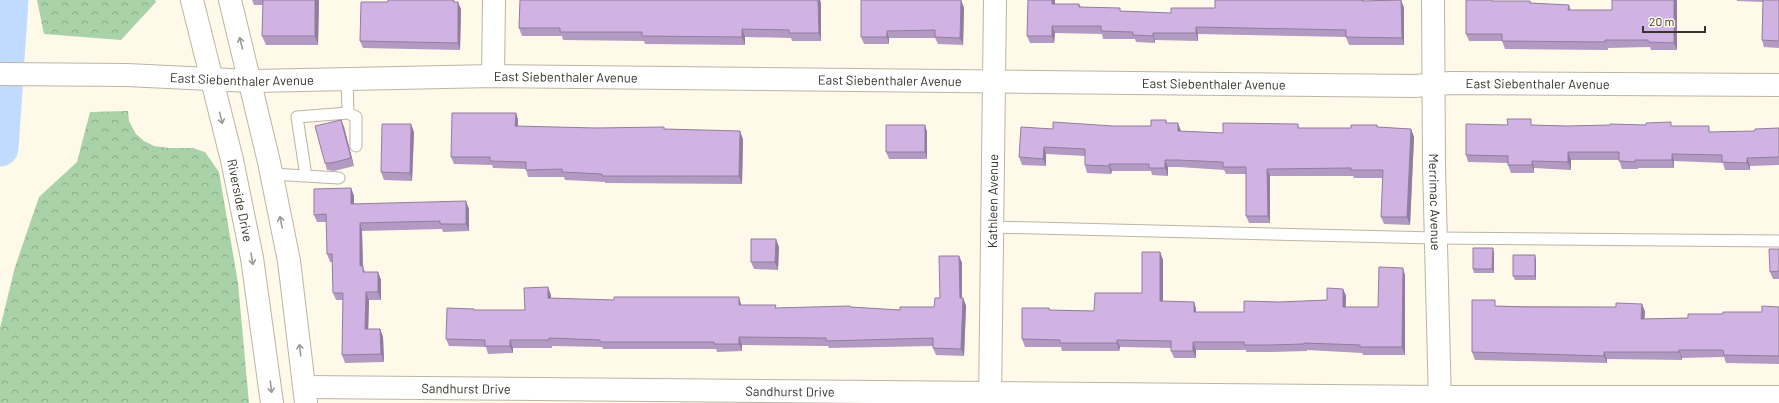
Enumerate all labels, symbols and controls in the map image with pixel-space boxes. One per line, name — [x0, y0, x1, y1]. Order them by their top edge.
scale bar — [1643, 8, 1705, 34]
text: 20 m — [1649, 14, 1675, 28]
one-way arrow — [237, 37, 244, 50]
street label: East Siebenthaler Avenue — [494, 68, 638, 86]
street label: East Siebenthaler Avenue — [170, 69, 314, 89]
street label: East Siebenthaler Avenue — [818, 72, 962, 89]
street label: East Siebenthaler Avenue — [1142, 75, 1286, 93]
street label: East Siebenthaler Avenue — [1466, 75, 1610, 92]
one-way arrow — [218, 111, 226, 124]
street label: Merrimac Avenue — [1426, 153, 1444, 251]
street label: Kathleen Avenue — [984, 154, 1001, 248]
street label: Riverside Drive — [224, 157, 256, 243]
one-way arrow — [277, 216, 285, 229]
one-way arrow — [248, 252, 256, 265]
one-way arrow — [297, 344, 304, 357]
one-way arrow — [267, 380, 275, 393]
street label: Sandhurst Drive — [421, 380, 511, 397]
street label: Sandhurst Drive — [745, 383, 835, 400]

